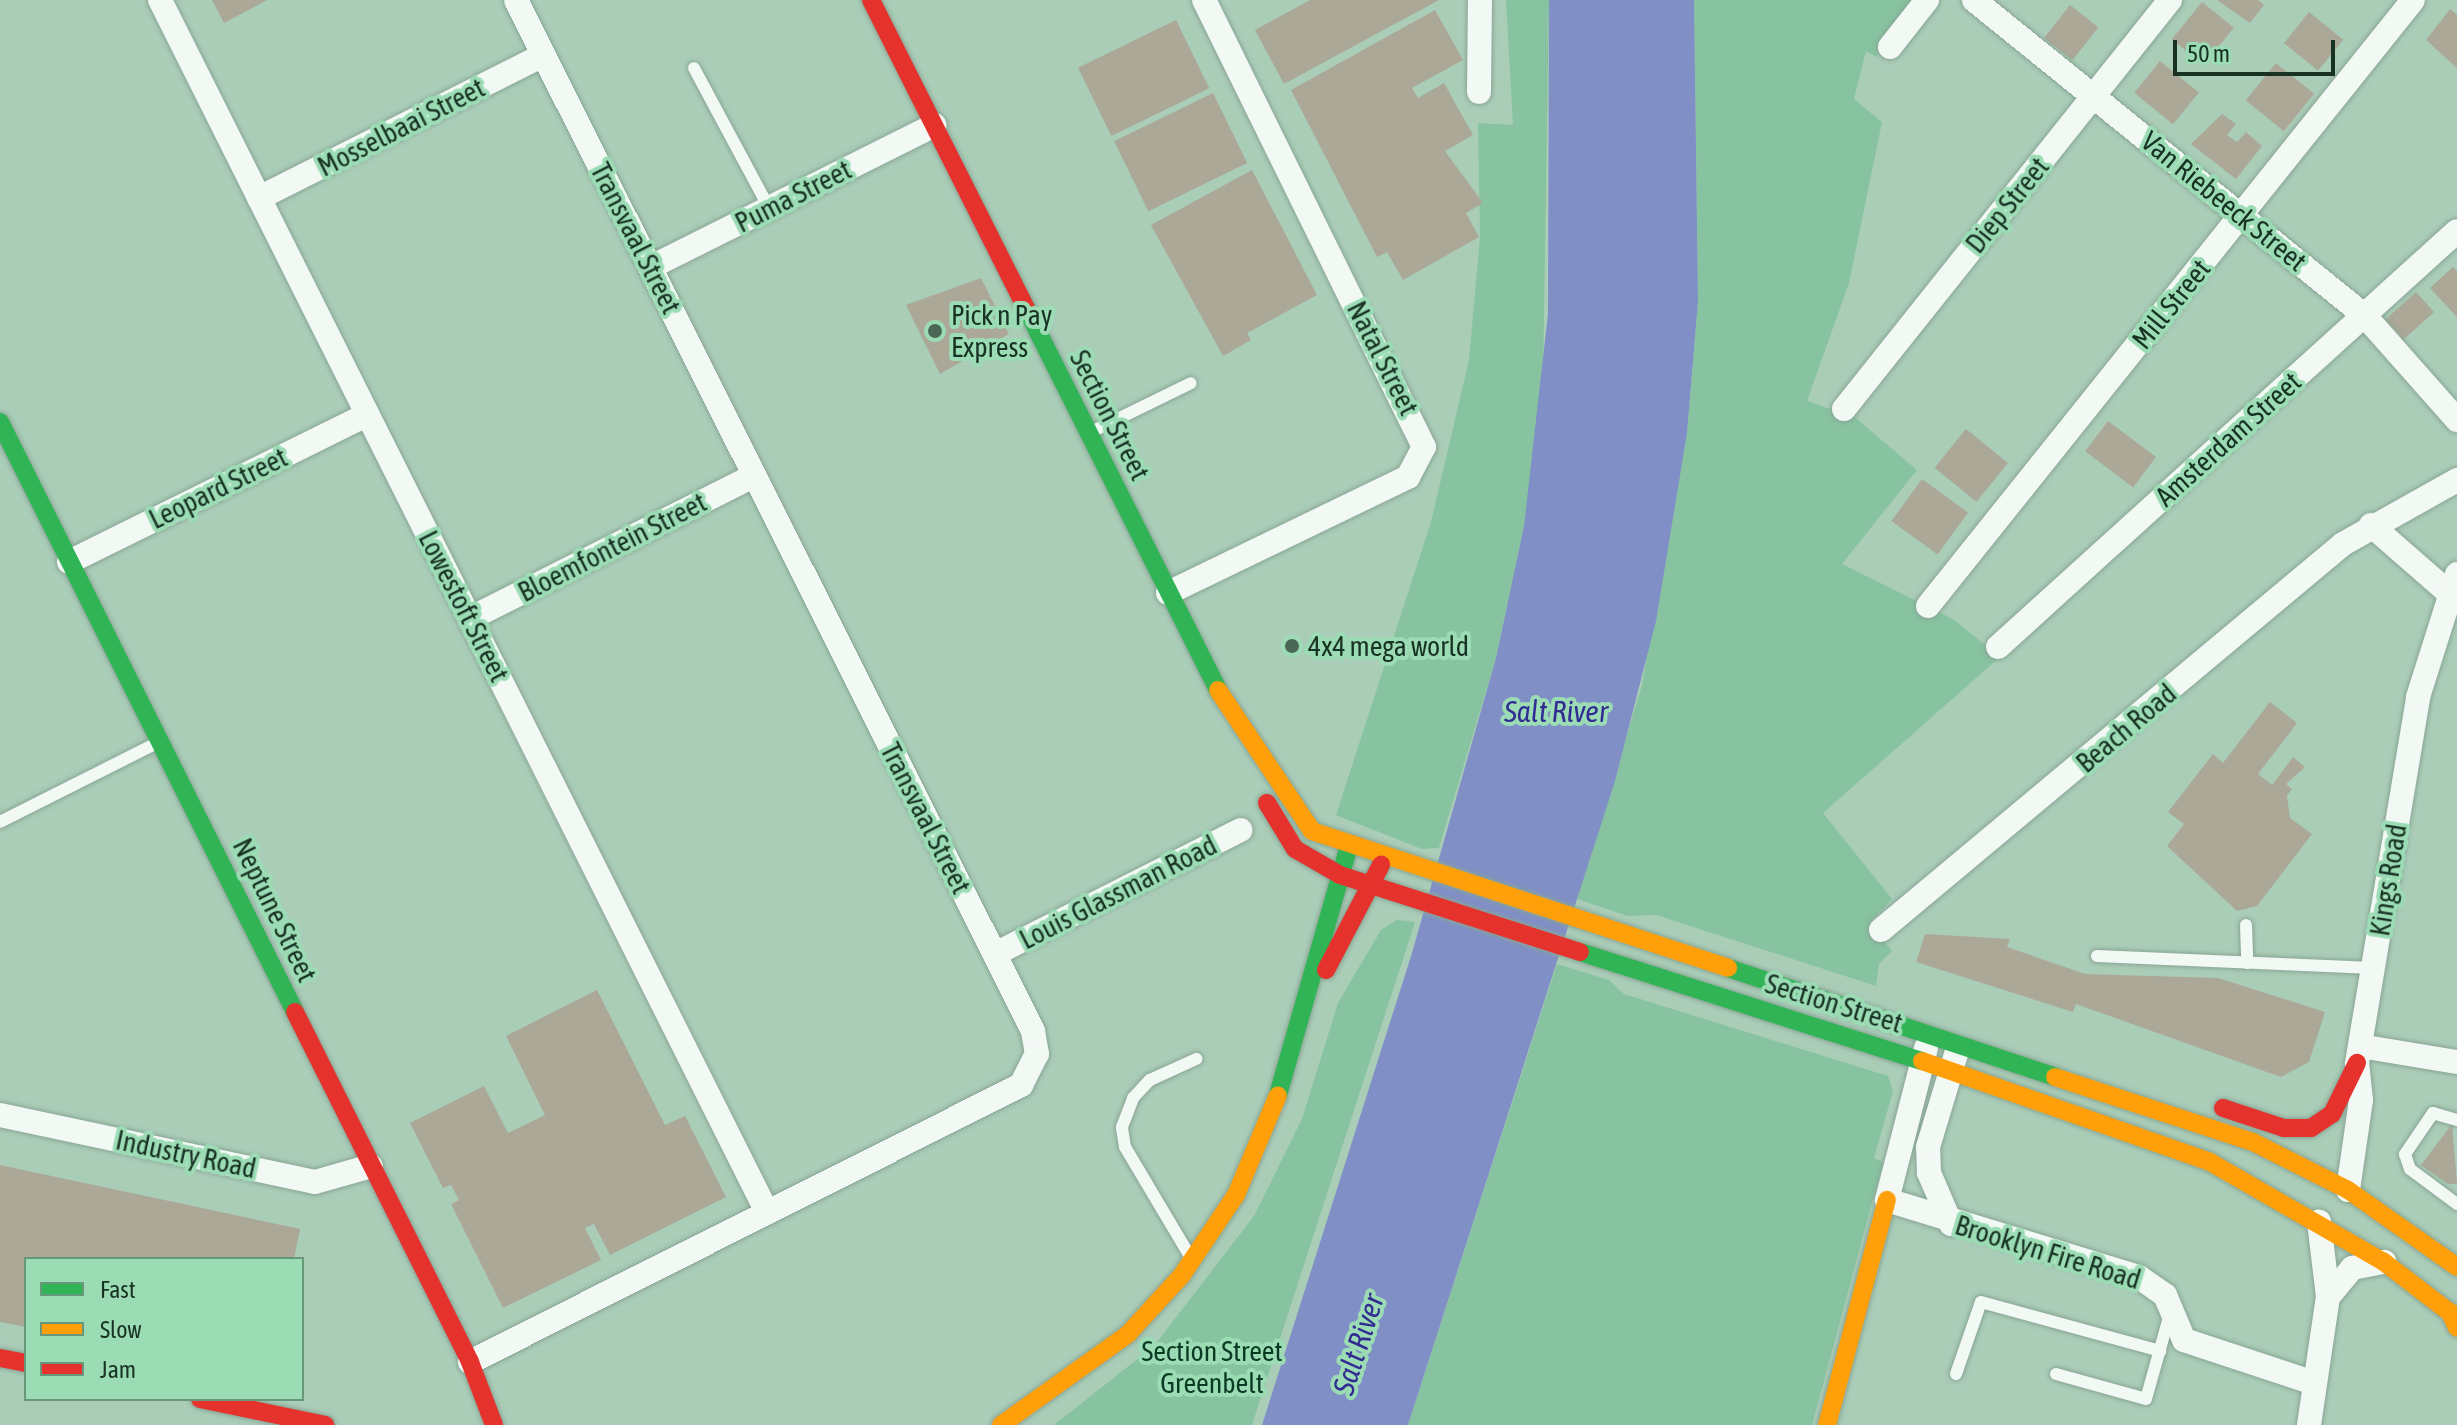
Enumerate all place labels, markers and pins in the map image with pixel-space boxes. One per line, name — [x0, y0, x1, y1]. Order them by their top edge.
place label: Pick n Pay Express — [951, 298, 1052, 364]
marker: Pick n Pay Express — [926, 322, 944, 340]
place label: 4x4 mega world — [1308, 629, 1469, 663]
marker: 4x4 mega world — [1283, 637, 1301, 655]

